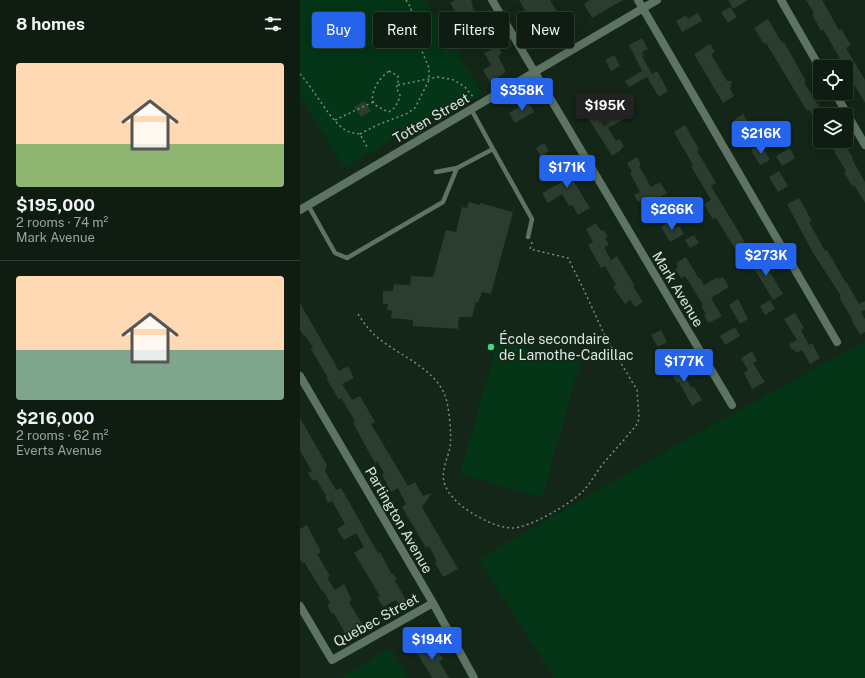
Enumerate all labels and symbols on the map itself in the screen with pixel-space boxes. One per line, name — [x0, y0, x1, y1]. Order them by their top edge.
pin: $358K — [494, 78, 550, 112]
street label: Totten Street — [390, 90, 472, 146]
pin: $195K — [577, 93, 633, 127]
pin: $216K — [733, 121, 789, 155]
pin: $171K — [539, 155, 595, 189]
pin: $266K — [644, 197, 700, 231]
pin: $273K — [738, 243, 794, 277]
street label: Mark Avenue — [649, 248, 707, 330]
place label: École secondaire de Lamothe-Cadillac — [499, 330, 634, 363]
marker: École secondaire de Lamothe-Cadillac — [486, 342, 496, 352]
pin: $177K — [656, 349, 712, 383]
street label: Partington Avenue — [362, 464, 436, 576]
street label: Quebec Street — [331, 590, 421, 650]
pin: $194K — [404, 627, 460, 661]

